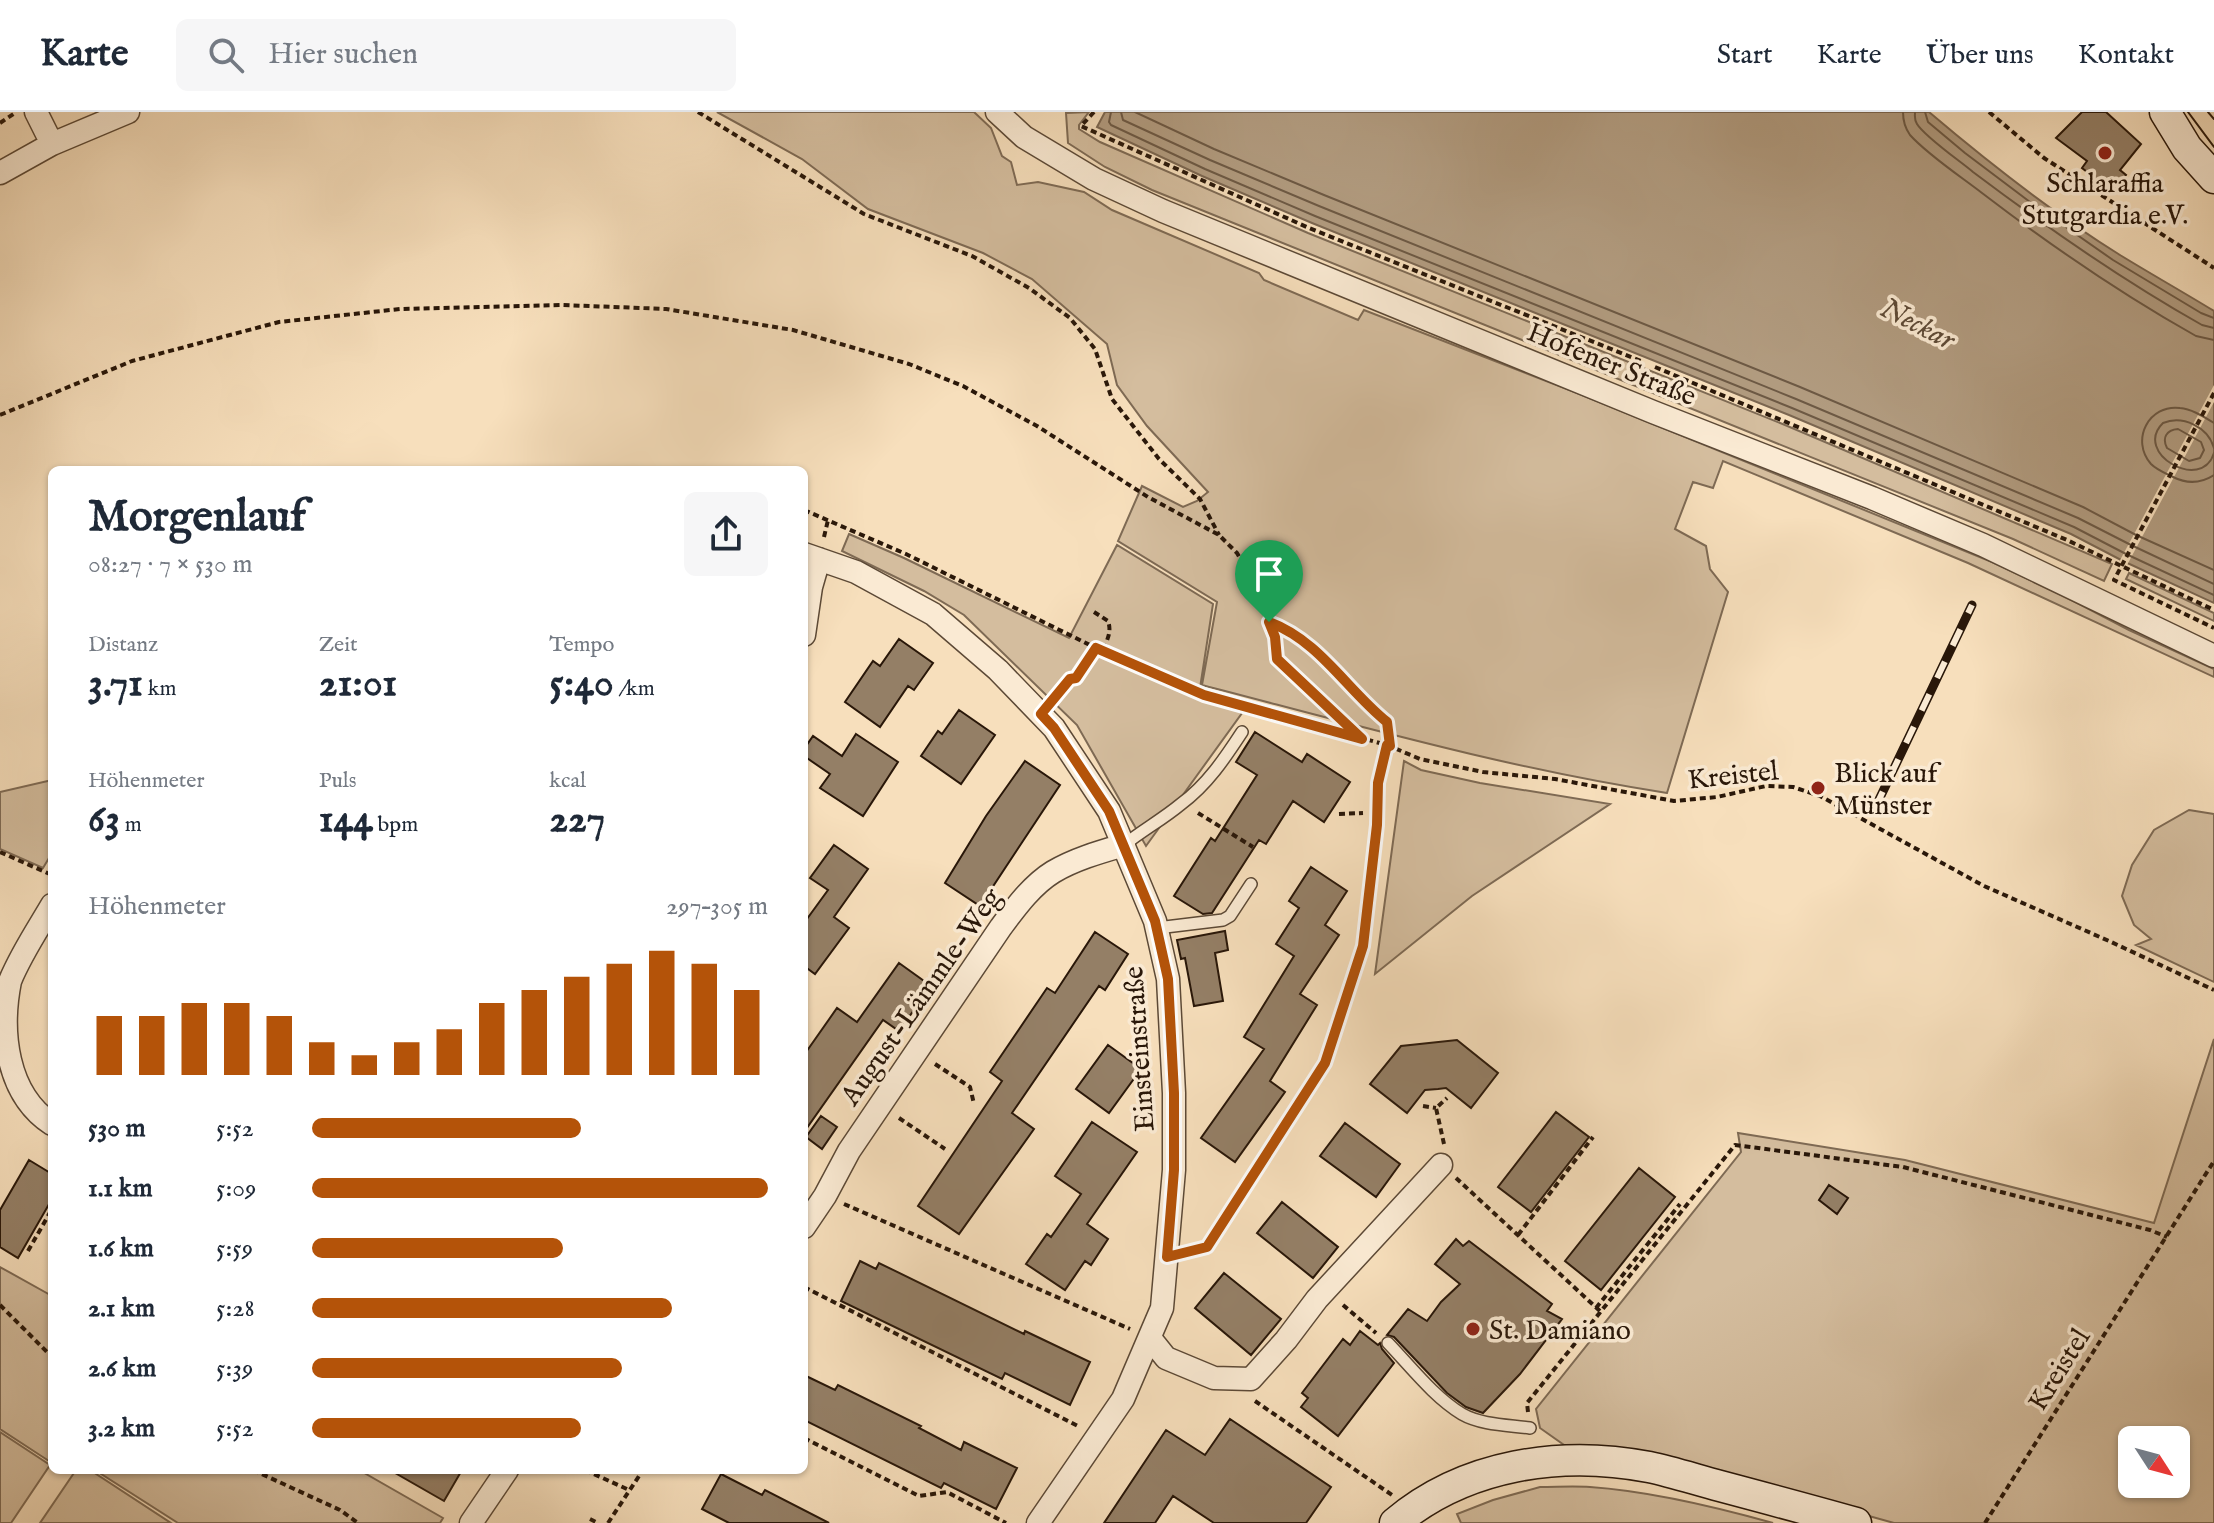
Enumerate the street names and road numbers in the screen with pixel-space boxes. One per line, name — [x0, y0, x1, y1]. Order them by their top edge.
street label: Hofener Straße — [1521, 316, 1701, 415]
street label: Kreistel — [1686, 754, 1781, 799]
street label: August-Lämmle-Weg — [833, 881, 1011, 1114]
street label: Einsteinstraße — [1117, 965, 1164, 1133]
street label: Kreistel — [2021, 1322, 2099, 1418]

